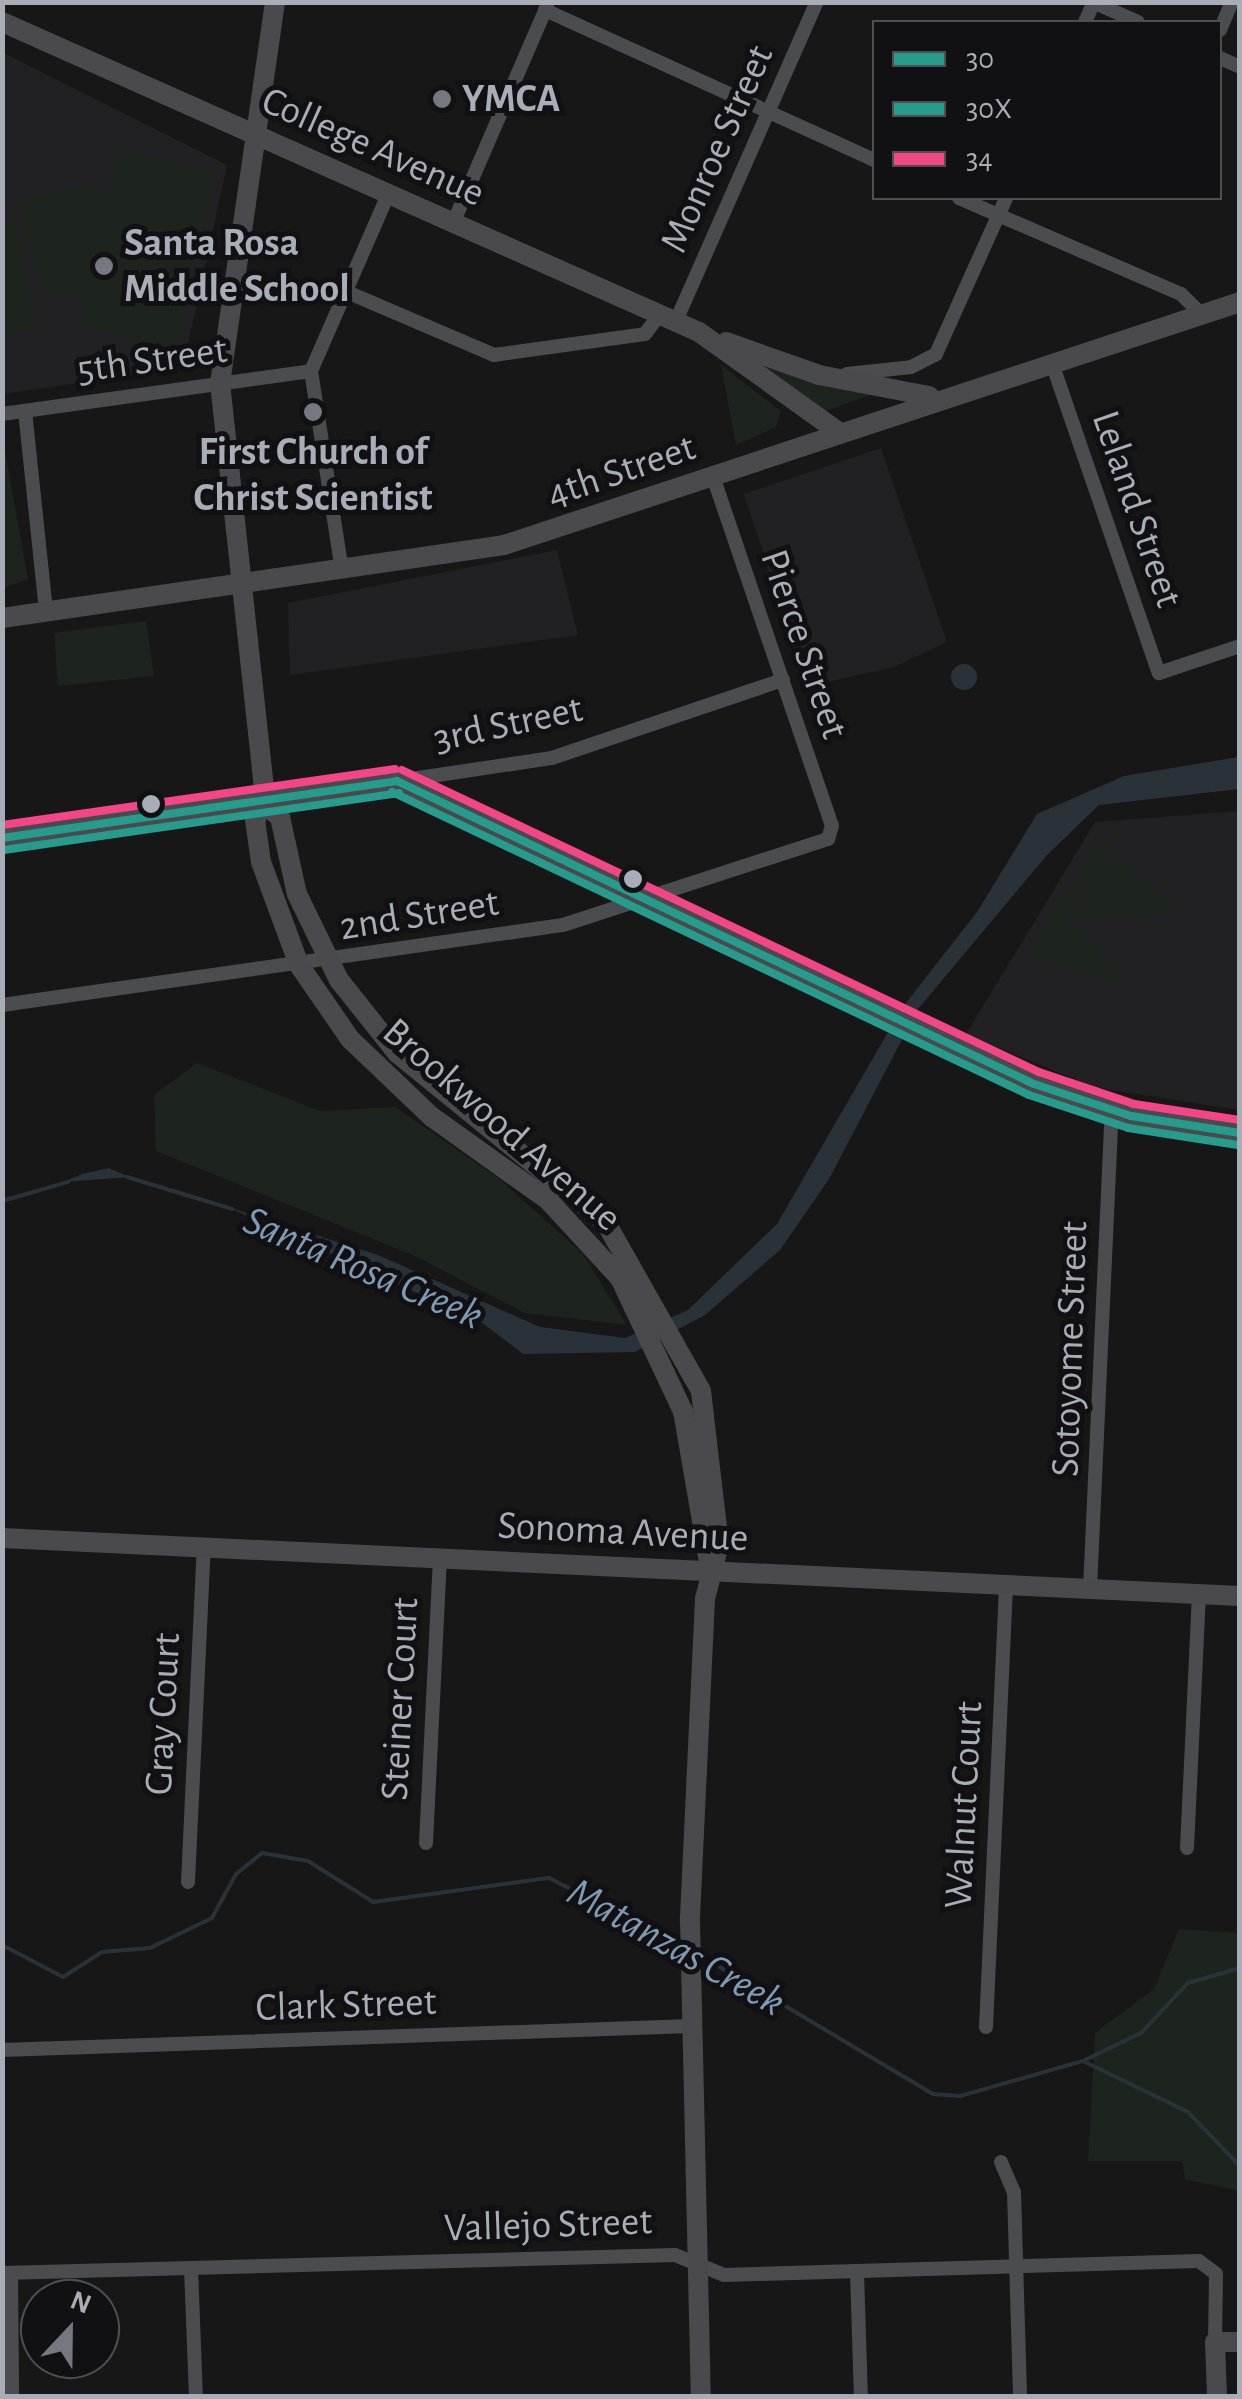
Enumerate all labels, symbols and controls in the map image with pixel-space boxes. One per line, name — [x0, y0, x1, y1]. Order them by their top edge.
legend — [872, 20, 1222, 200]
street label: Monroe Street — [650, 38, 784, 260]
text: 30 — [966, 44, 994, 74]
place label: YMCA — [462, 75, 560, 123]
street label: College Avenue — [254, 77, 492, 217]
marker: YMCA — [431, 88, 453, 110]
text: 30X — [966, 94, 1012, 124]
text: 34 — [966, 144, 993, 174]
place label: Santa Rosa Middle School — [124, 219, 350, 313]
marker: Santa Rosa Middle School — [93, 255, 115, 277]
street label: 5th Street — [74, 326, 230, 394]
marker: First Church of Christ Scientist — [302, 401, 324, 423]
street label: Leland Street — [1081, 404, 1193, 614]
street label: 4th Street — [541, 423, 701, 519]
place label: First Church of Christ Scientist — [193, 428, 433, 522]
street label: Pierce Street — [749, 543, 859, 745]
street label: 3rd Street — [429, 685, 587, 763]
unlabelled marker — [141, 794, 161, 814]
unlabelled marker — [623, 869, 643, 889]
street label: 2nd Street — [336, 879, 502, 951]
street label: Brookwood Avenue — [373, 1008, 631, 1242]
water label: Santa Rosa Creek — [236, 1195, 490, 1341]
street label: Sotoyome Street — [1042, 1220, 1098, 1478]
street label: Sonoma Avenue — [496, 1501, 750, 1563]
street label: Steiner Court — [371, 1596, 429, 1802]
street label: Gray Court — [135, 1632, 191, 1796]
street label: Walnut Court — [935, 1700, 993, 1910]
water label: Matanzas Creek — [559, 1867, 793, 2027]
street label: Clark Street — [255, 1978, 437, 2032]
street label: Vallejo Street — [443, 2197, 653, 2253]
north arrow — [20, 2279, 120, 2379]
text: N — [66, 2286, 95, 2320]

